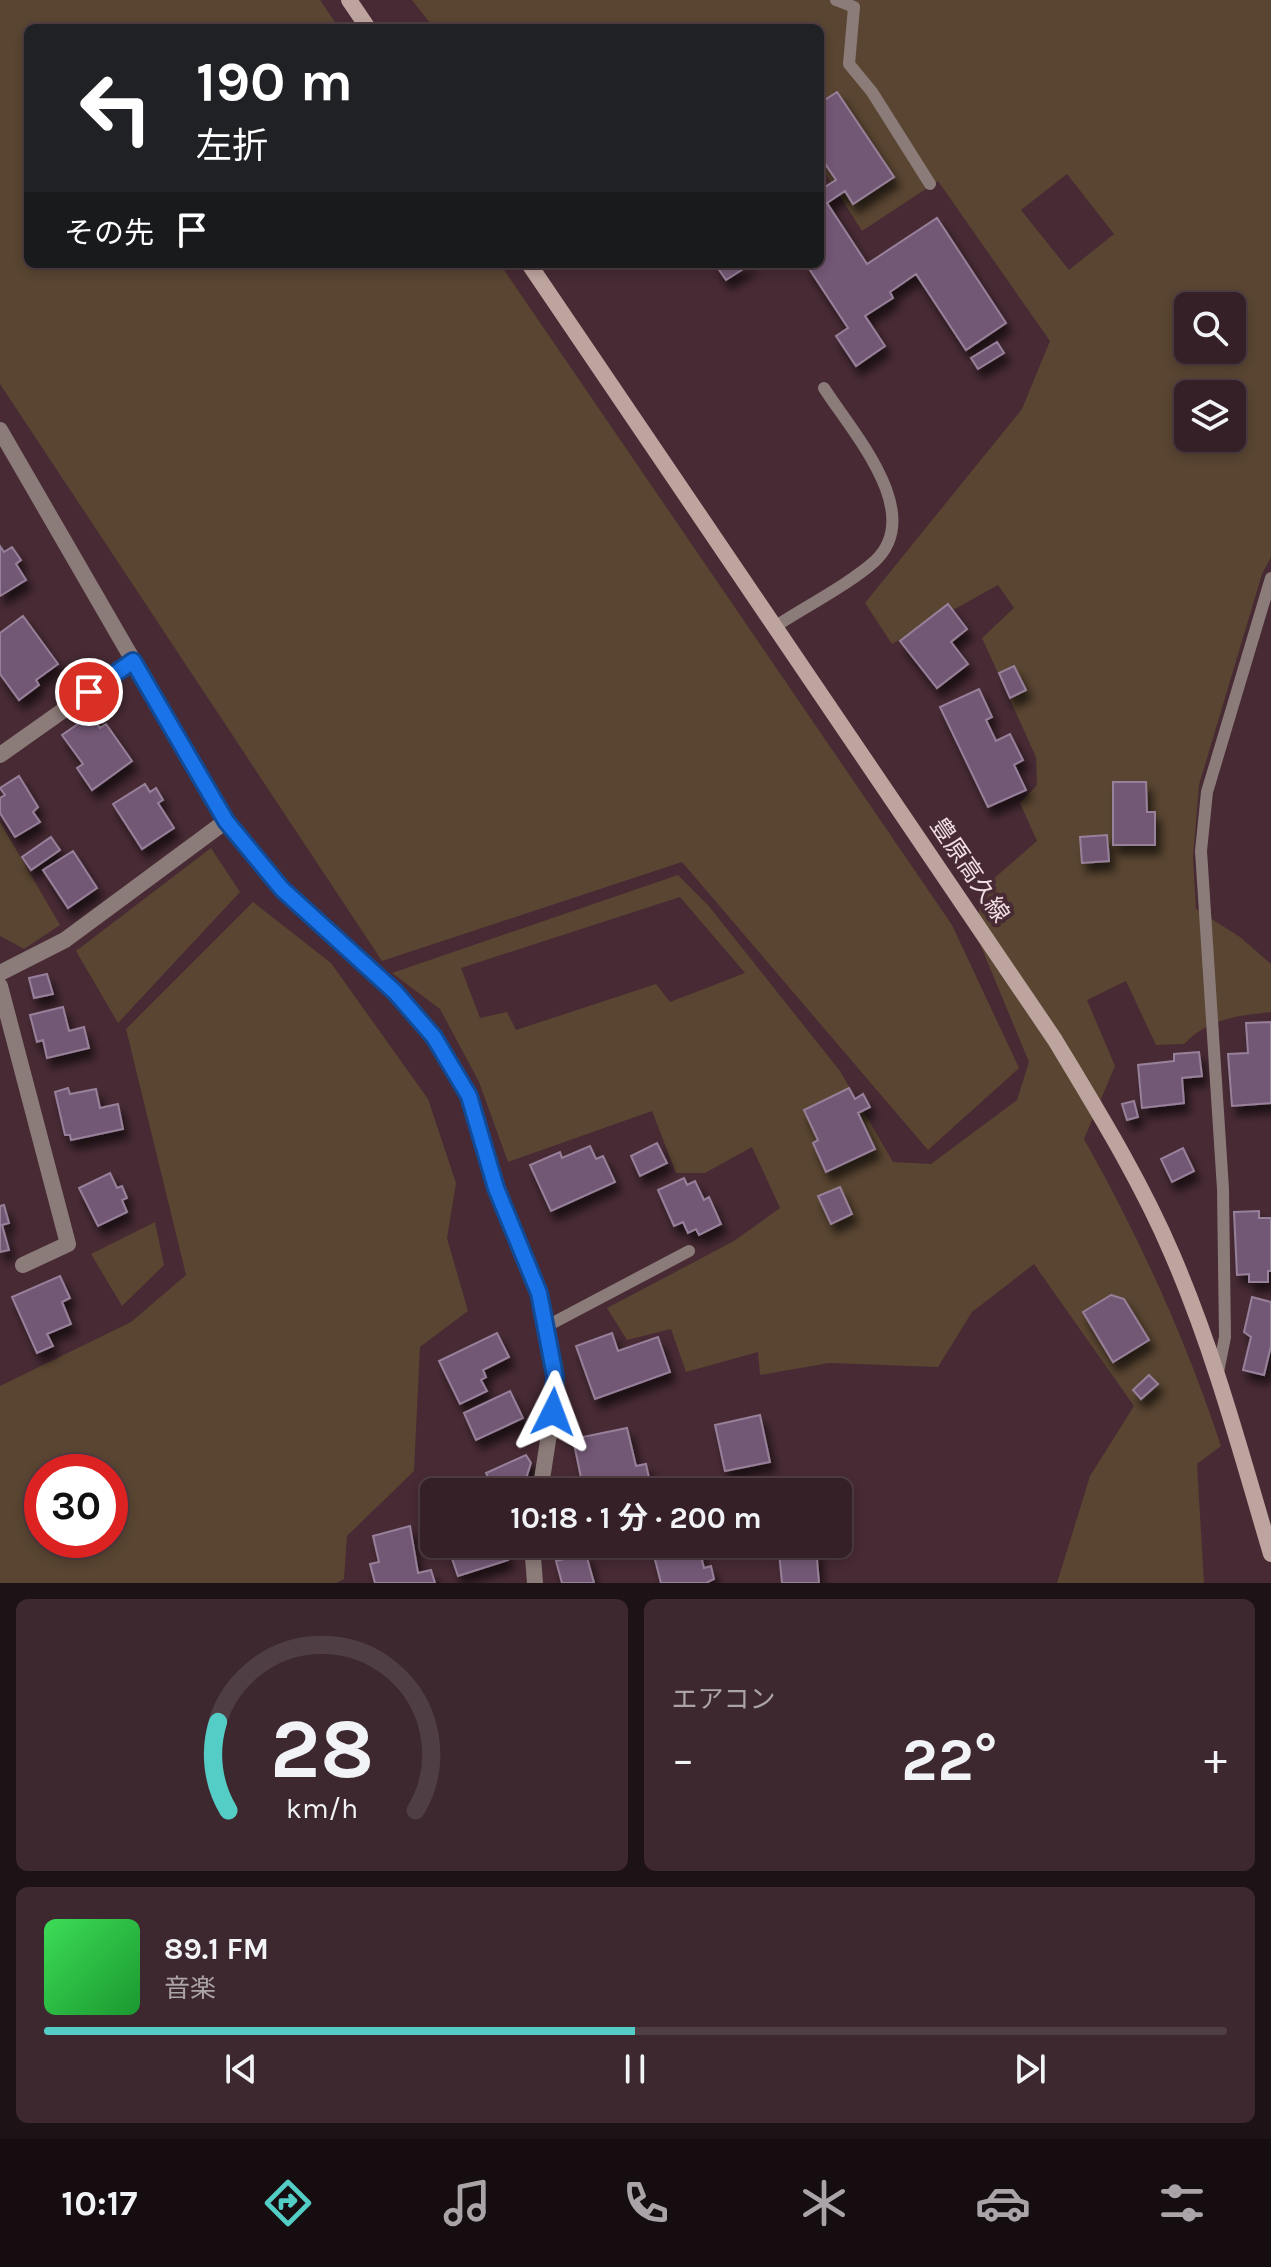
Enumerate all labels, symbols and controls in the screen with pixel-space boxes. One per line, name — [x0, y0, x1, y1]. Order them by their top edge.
text: 190 m — [196, 49, 353, 114]
icon: left — [64, 56, 168, 160]
text: 左折 — [196, 125, 268, 167]
icon: arrive — [170, 208, 214, 252]
text: その先 — [64, 215, 154, 251]
map controls — [1174, 292, 1246, 452]
button: search — [1174, 292, 1246, 364]
button: layers — [1174, 380, 1246, 452]
pin — [55, 658, 123, 726]
icon: arrive — [67, 670, 111, 714]
street label: 豊原高久線 — [925, 812, 1015, 928]
position arrow — [511, 1370, 595, 1454]
speed limit sign: 30 — [24, 1454, 128, 1558]
text: 10:18 · 1 分 · 200 m — [510, 1500, 762, 1536]
text: エアコン — [672, 1684, 776, 1715]
text: 28 — [270, 1701, 374, 1798]
text: 22° — [901, 1725, 997, 1795]
text: − — [672, 1734, 695, 1785]
text: + — [1204, 1734, 1227, 1785]
text: km/h — [286, 1792, 358, 1825]
text: 89.1 FM — [164, 1931, 269, 1967]
text: 音楽 — [164, 1973, 216, 2004]
icon: previous — [219, 2047, 263, 2091]
icon: pause — [613, 2047, 657, 2091]
icon: next — [1008, 2047, 1052, 2091]
icon: directions — [260, 2175, 316, 2231]
icon: music — [439, 2175, 495, 2231]
icon: phone — [618, 2175, 674, 2231]
icon: climate — [796, 2175, 852, 2231]
icon: car — [975, 2175, 1031, 2231]
icon: filters — [1154, 2175, 1210, 2231]
text: 10:17 — [61, 2182, 137, 2224]

